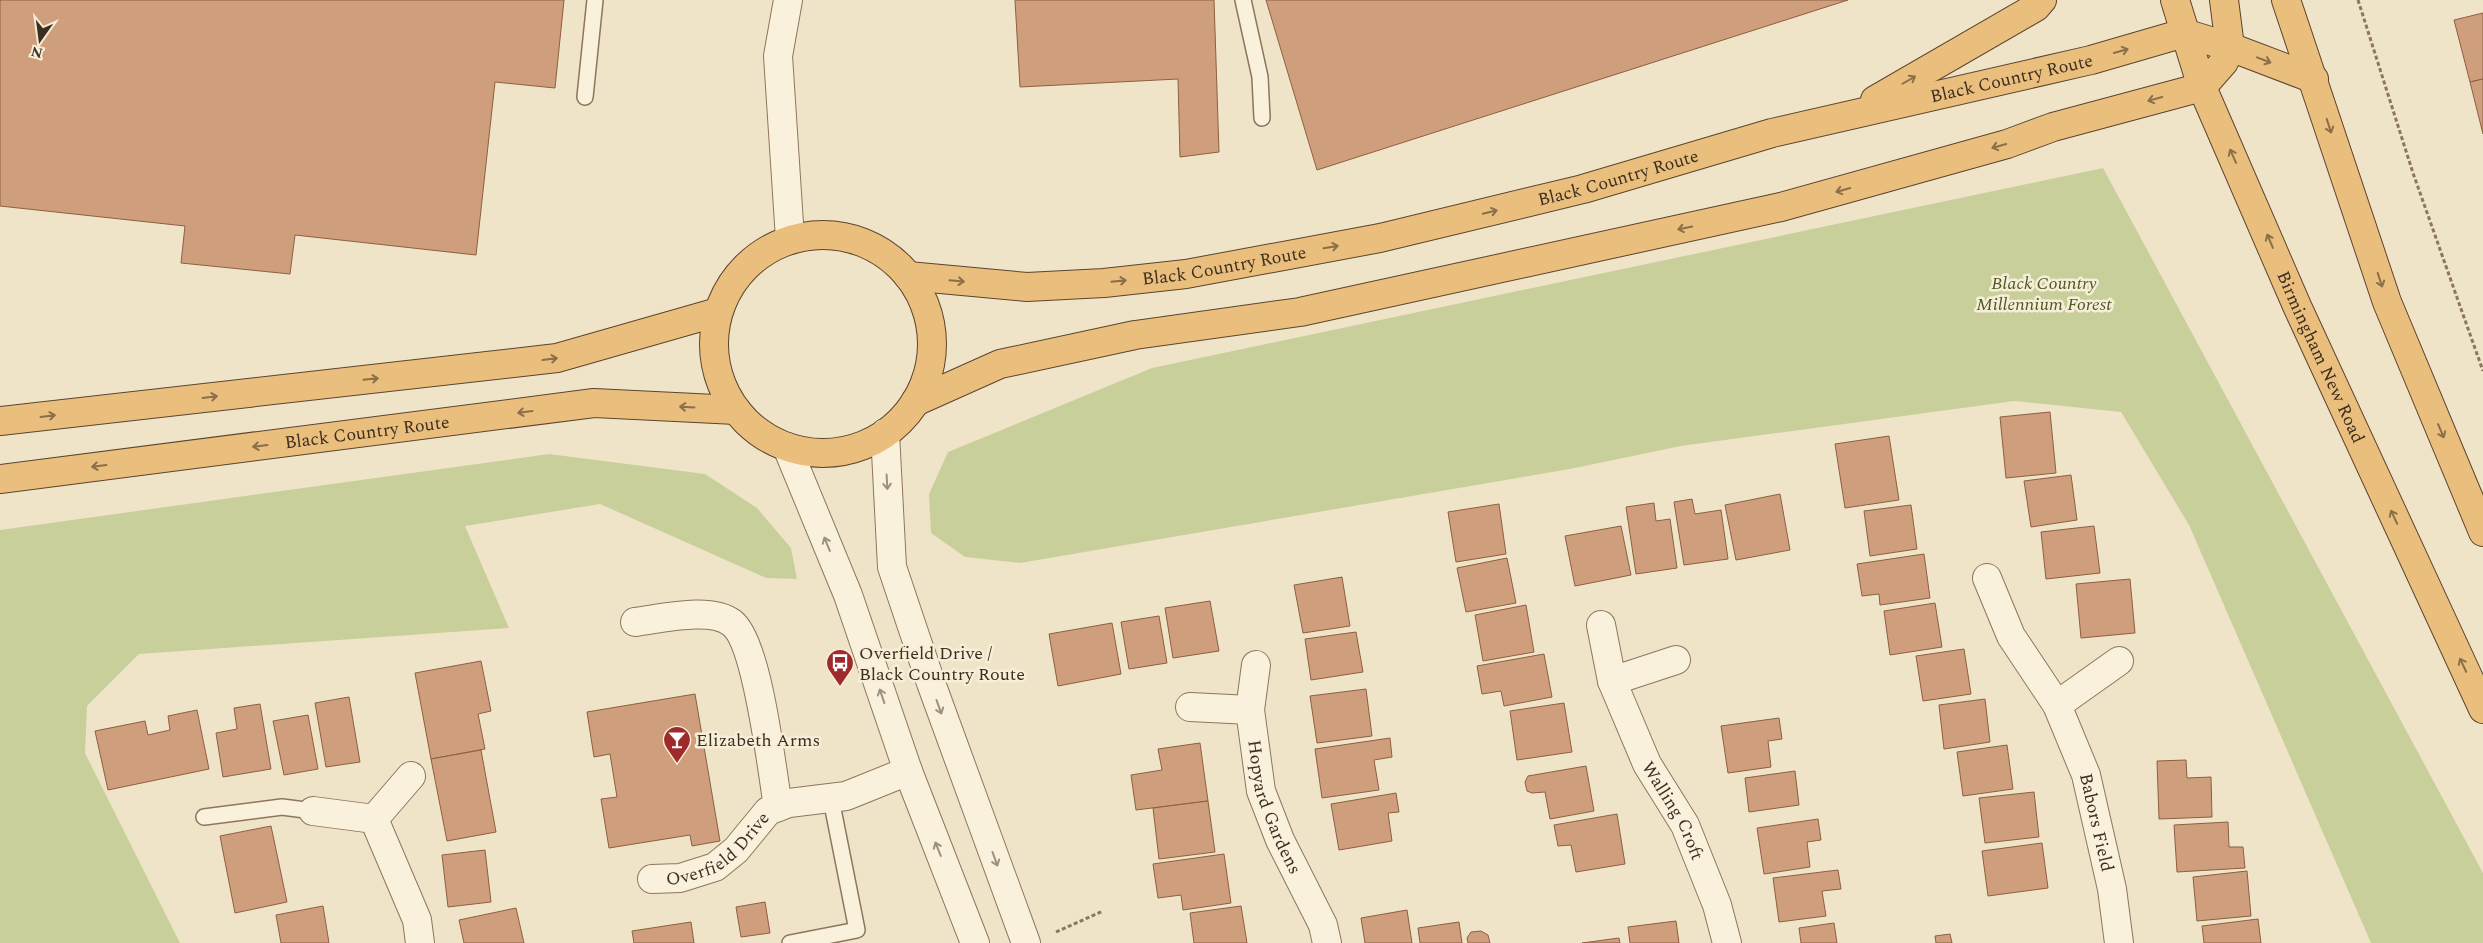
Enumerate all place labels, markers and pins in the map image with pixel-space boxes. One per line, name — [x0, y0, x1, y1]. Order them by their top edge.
place label: Overfield Drive / Black Country Route — [859, 640, 1025, 688]
bus stop icon: Overfield Drive / Black Country Route — [825, 648, 855, 687]
bar icon: Elizabeth Arms — [662, 725, 692, 764]
place label: Elizabeth Arms — [696, 727, 820, 754]

